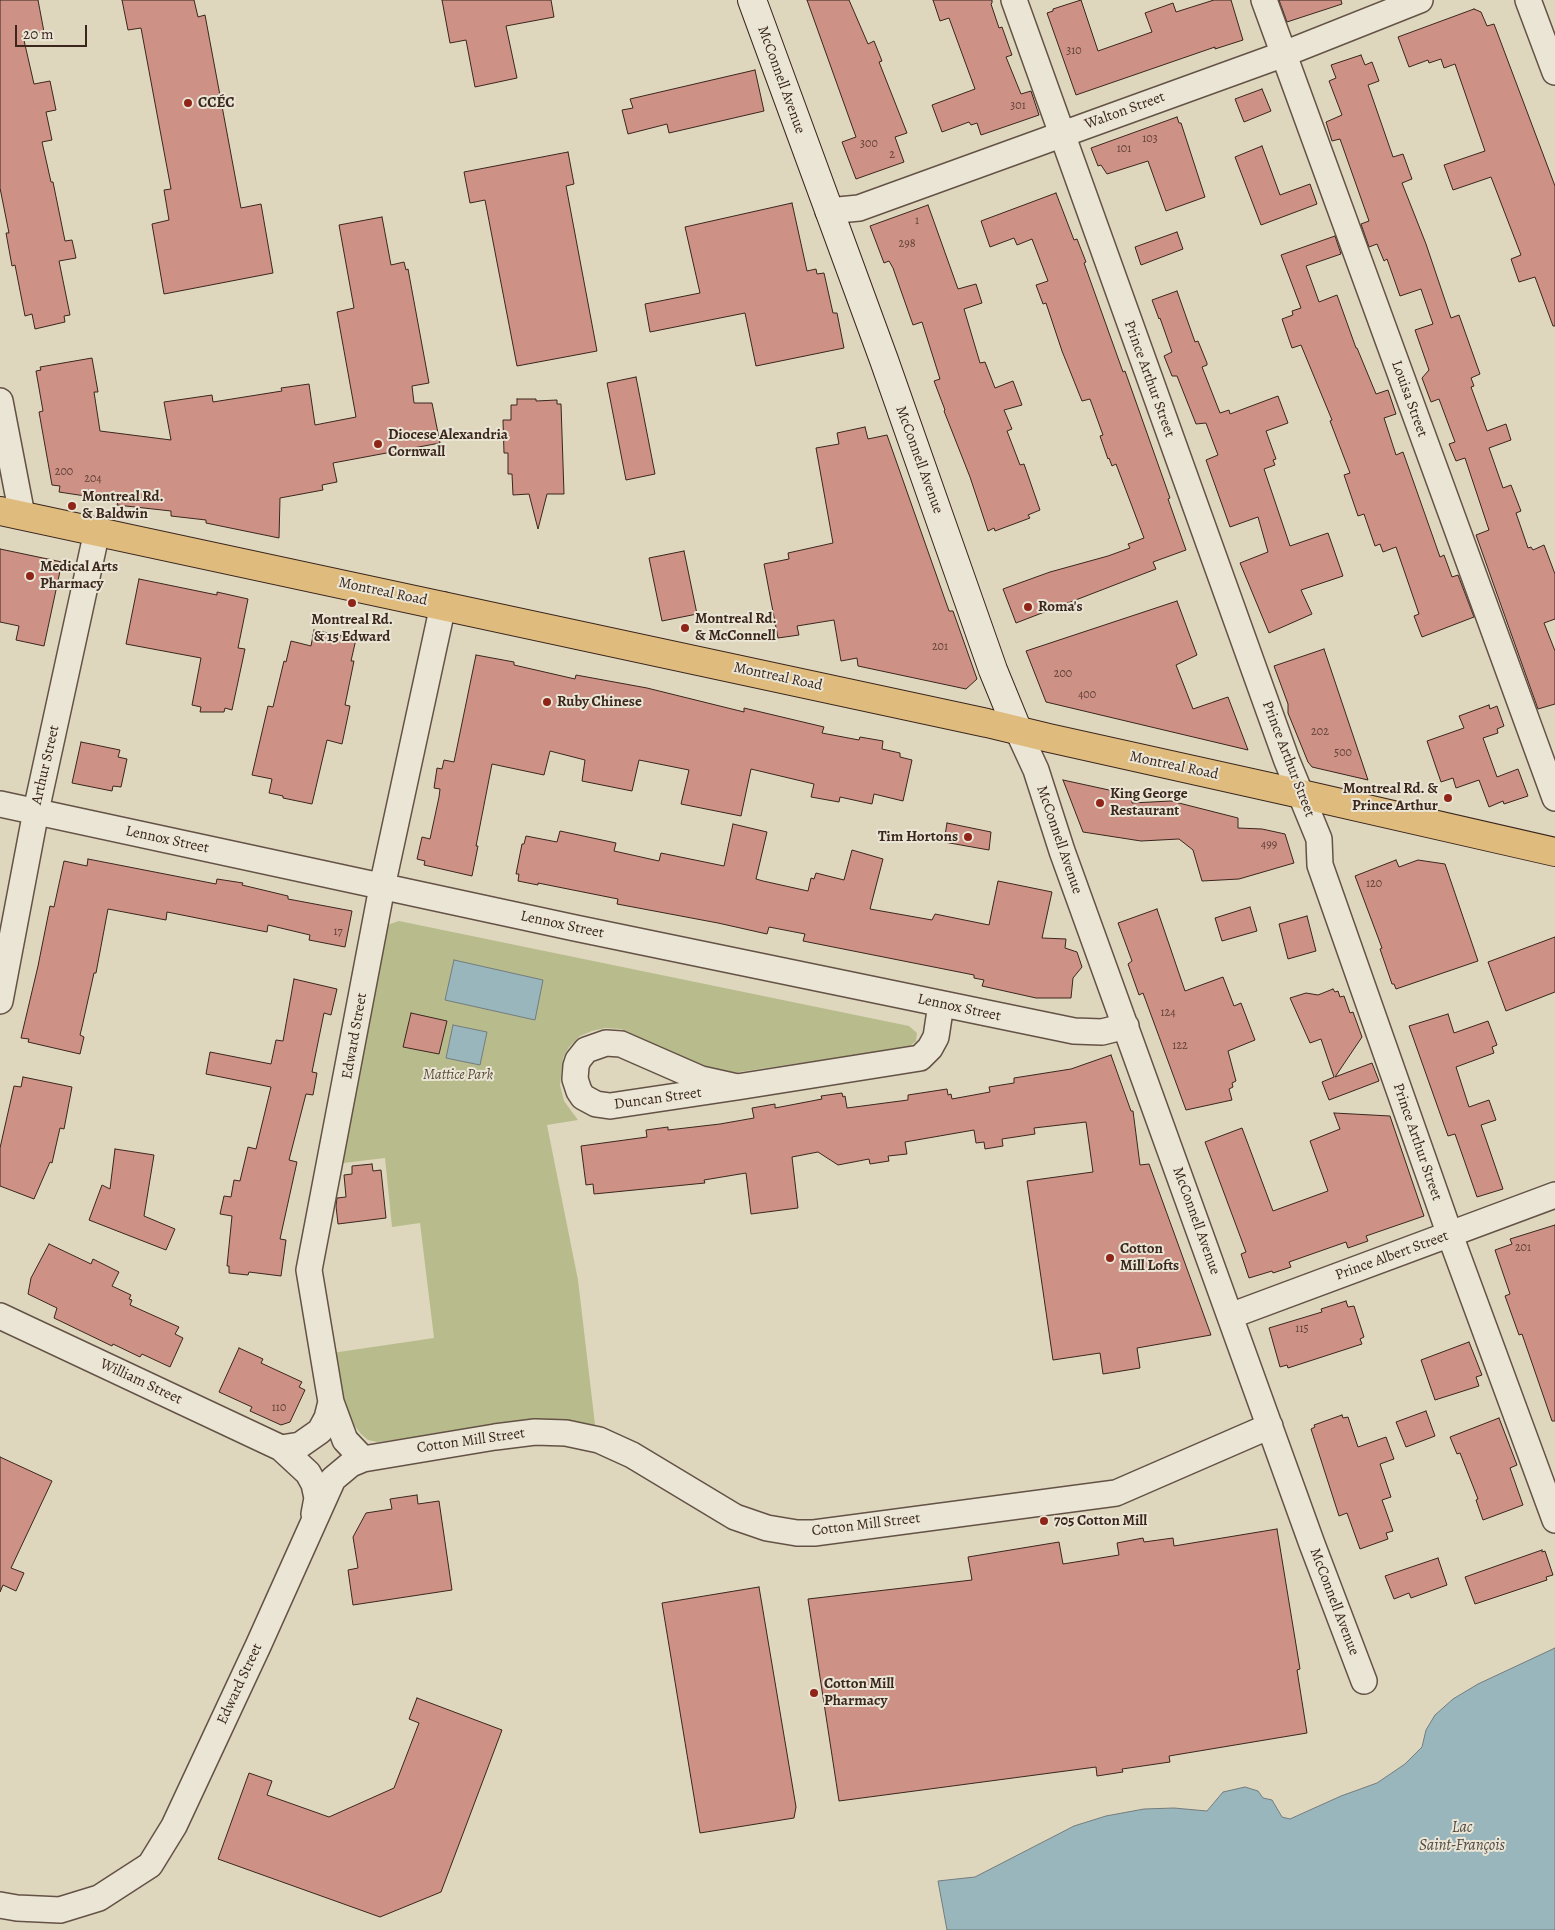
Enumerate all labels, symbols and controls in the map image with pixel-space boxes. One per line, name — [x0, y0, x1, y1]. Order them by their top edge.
scale bar — [18, 15, 90, 47]
text: 20 m — [23, 24, 54, 44]
street label: McConnell Avenue — [753, 24, 809, 136]
house number: 310 — [1066, 44, 1082, 58]
street label: Walton Street — [1082, 88, 1168, 134]
place label: CCÉC — [198, 94, 234, 112]
marker: CCÉC — [182, 97, 194, 109]
house number: 301 — [1010, 99, 1026, 113]
house number: 103 — [1142, 132, 1158, 146]
house number: 300 — [860, 137, 878, 151]
house number: 101 — [1117, 142, 1131, 156]
house number: 2 — [889, 148, 895, 162]
house number: 1 — [915, 214, 919, 228]
house number: 298 — [899, 237, 915, 251]
street label: Prince Arthur Street — [1120, 318, 1178, 440]
street label: Louisa Street — [1387, 358, 1431, 440]
street label: McConnell Avenue — [891, 404, 947, 516]
place label: Diocese Alexandria Cornwall — [388, 426, 508, 461]
marker: Diocese Alexandria Cornwall — [372, 438, 384, 450]
house number: 200 — [55, 465, 73, 479]
house number: 204 — [84, 472, 102, 486]
place label: Montreal Rd. & Baldwin — [82, 488, 164, 523]
marker: Montreal Rd. & Baldwin — [66, 500, 78, 512]
place label: Medical Arts Pharmacy — [40, 558, 118, 593]
marker: Medical Arts Pharmacy — [24, 570, 36, 582]
street label: Montreal Road — [337, 574, 429, 610]
marker: Montreal Rd. & 15 Edward — [346, 597, 358, 609]
place label: Roma's — [1038, 598, 1083, 616]
marker: Roma's — [1022, 601, 1034, 613]
place label: Montreal Rd. & McConnell — [695, 610, 777, 645]
place label: Montreal Rd. & 15 Edward — [311, 611, 393, 646]
marker: Montreal Rd. & McConnell — [679, 622, 691, 634]
house number: 201 — [932, 640, 948, 654]
street label: Montreal Road — [732, 659, 824, 695]
house number: 200 — [1054, 667, 1072, 681]
house number: 400 — [1078, 688, 1096, 702]
place label: Ruby Chinese — [557, 693, 642, 711]
marker: Ruby Chinese — [541, 696, 553, 708]
street label: Prince Arthur Street — [1258, 698, 1318, 820]
street label: Arthur Street — [28, 724, 64, 806]
house number: 202 — [1311, 725, 1329, 739]
house number: 500 — [1334, 746, 1352, 760]
street label: Montreal Road — [1128, 748, 1220, 784]
place label: Montreal Rd. & Prince Arthur — [1343, 780, 1438, 815]
street label: McConnell Avenue — [1032, 783, 1086, 897]
place label: King George Restaurant — [1110, 785, 1188, 820]
marker: Montreal Rd. & Prince Arthur — [1442, 792, 1454, 804]
marker: King George Restaurant — [1094, 797, 1106, 809]
street label: Lennox Street — [124, 822, 210, 858]
place label: Tim Hortons — [878, 828, 958, 846]
marker: Tim Hortons — [962, 831, 974, 843]
house number: 499 — [1261, 838, 1277, 852]
house number: 120 — [1366, 877, 1382, 891]
street label: Lennox Street — [519, 907, 605, 943]
house number: 17 — [333, 925, 343, 939]
street label: Lennox Street — [916, 990, 1002, 1026]
street label: Edward Street — [339, 991, 371, 1081]
house number: 124 — [1160, 1006, 1176, 1020]
house number: 122 — [1172, 1039, 1188, 1053]
park label: Mattice Park — [423, 1066, 493, 1084]
street label: Prince Arthur Street — [1388, 1081, 1446, 1203]
street label: Duncan Street — [613, 1084, 703, 1114]
street label: McConnell Avenue — [1168, 1165, 1224, 1277]
street label: Prince Albert Street — [1333, 1227, 1451, 1285]
place label: Cotton Mill Lofts — [1120, 1240, 1179, 1275]
house number: 201 — [1515, 1241, 1531, 1255]
marker: Cotton Mill Lofts — [1104, 1252, 1116, 1264]
house number: 115 — [1295, 1322, 1309, 1336]
street label: William Street — [97, 1355, 185, 1409]
house number: 110 — [272, 1401, 286, 1415]
street label: Cotton Mill Street — [416, 1424, 526, 1458]
street label: Cotton Mill Street — [811, 1509, 921, 1541]
place label: 705 Cotton Mill — [1054, 1512, 1147, 1530]
marker: 705 Cotton Mill — [1038, 1515, 1050, 1527]
street label: McConnell Avenue — [1305, 1546, 1363, 1658]
street label: Edward Street — [213, 1641, 267, 1727]
place label: Cotton Mill Pharmacy — [824, 1675, 894, 1710]
marker: Cotton Mill Pharmacy — [808, 1687, 820, 1699]
water label: Lac Saint-François — [1419, 1818, 1505, 1856]

